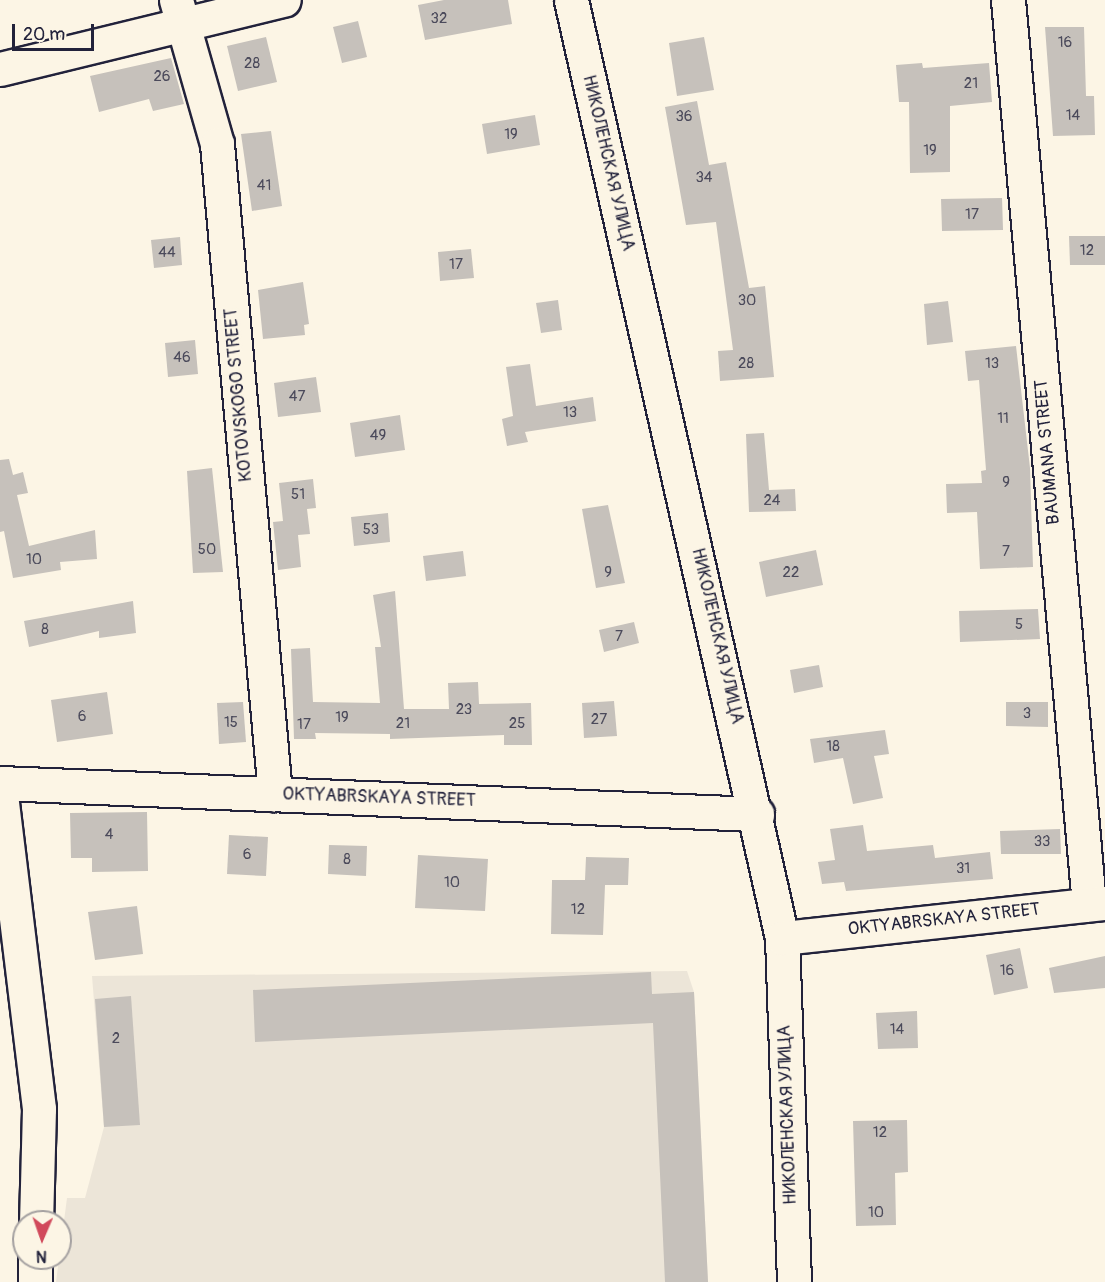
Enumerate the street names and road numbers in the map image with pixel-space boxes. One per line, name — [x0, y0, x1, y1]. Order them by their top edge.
street label: НИКОЛЕНСКАЯ УЛИЦА — [577, 73, 639, 253]
street label: KOTOVSKOGO STREET — [221, 307, 257, 483]
street label: BAUMANA STREET — [1031, 378, 1065, 526]
street label: НИКОЛЕНСКАЯ УЛИЦА — [686, 546, 748, 726]
street label: OKTYABRSKAYA STREET — [282, 784, 476, 812]
street label: OKTYABRSKAYA STREET — [847, 899, 1041, 941]
street label: НИКОЛЕНСКАЯ УЛИЦА — [774, 1025, 802, 1205]

